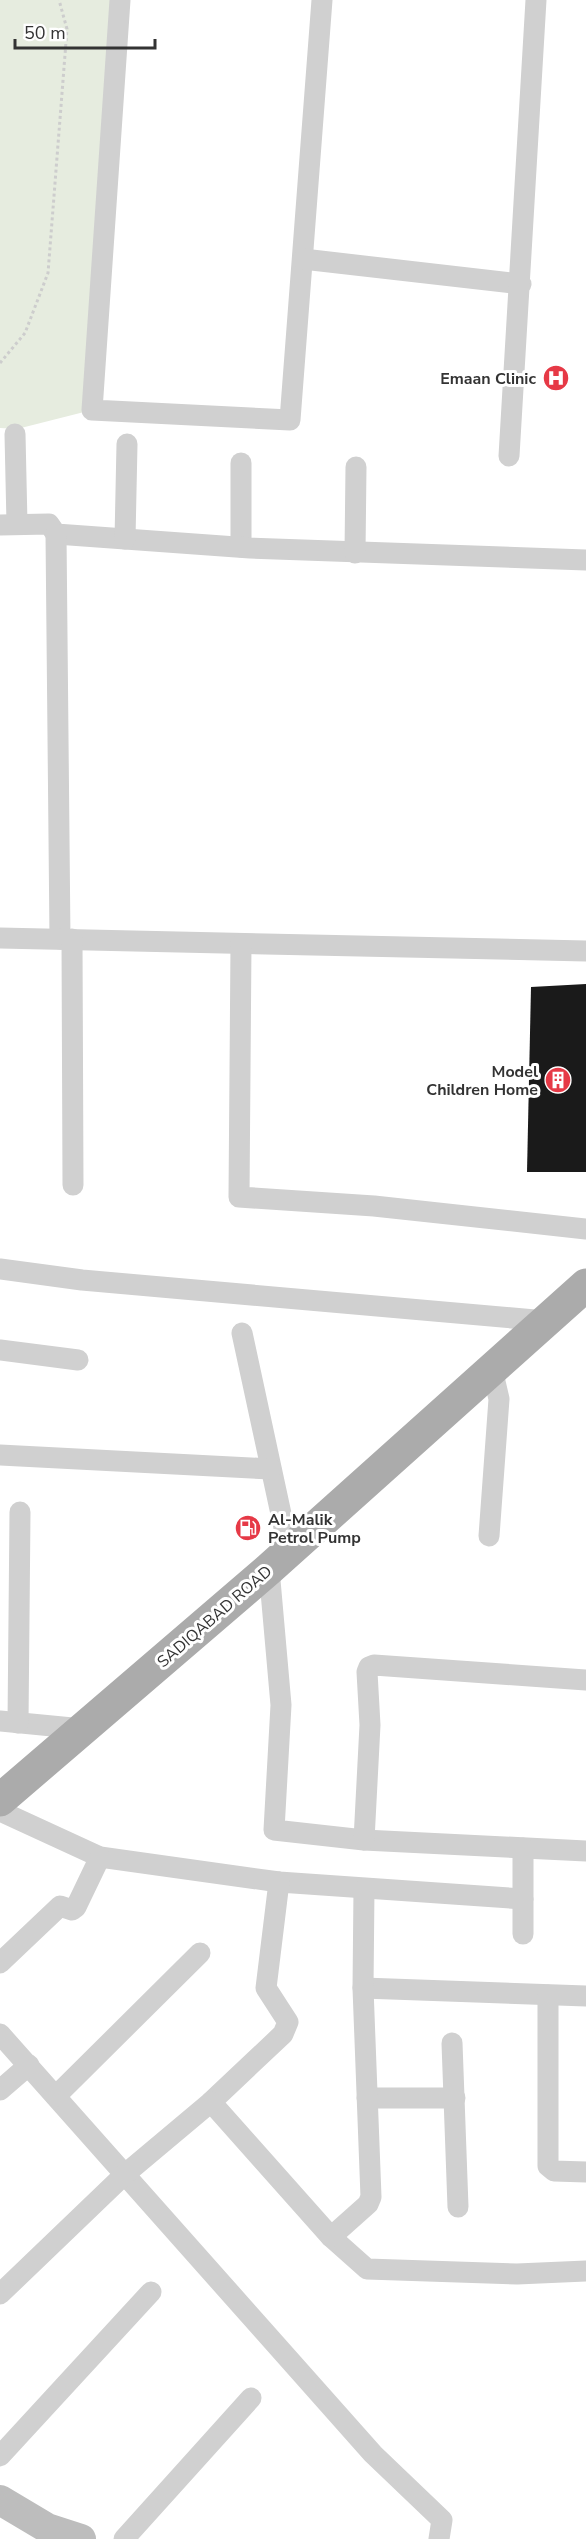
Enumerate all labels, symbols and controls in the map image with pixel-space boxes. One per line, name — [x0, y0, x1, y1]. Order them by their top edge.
scale bar — [15, 12, 154, 50]
text: 50 m — [24, 21, 66, 45]
hospital icon: Emaan Clinic — [541, 363, 571, 393]
place label: Emaan Clinic — [440, 368, 536, 390]
place label: Model Children Home — [426, 1061, 538, 1101]
building icon: Model Children Home — [543, 1065, 573, 1095]
place label: Al-Malik Petrol Pump — [268, 1509, 361, 1549]
fuel station icon: Al-Malik Petrol Pump — [233, 1513, 263, 1543]
street label: SADIQABAD ROAD — [152, 1561, 277, 1673]

